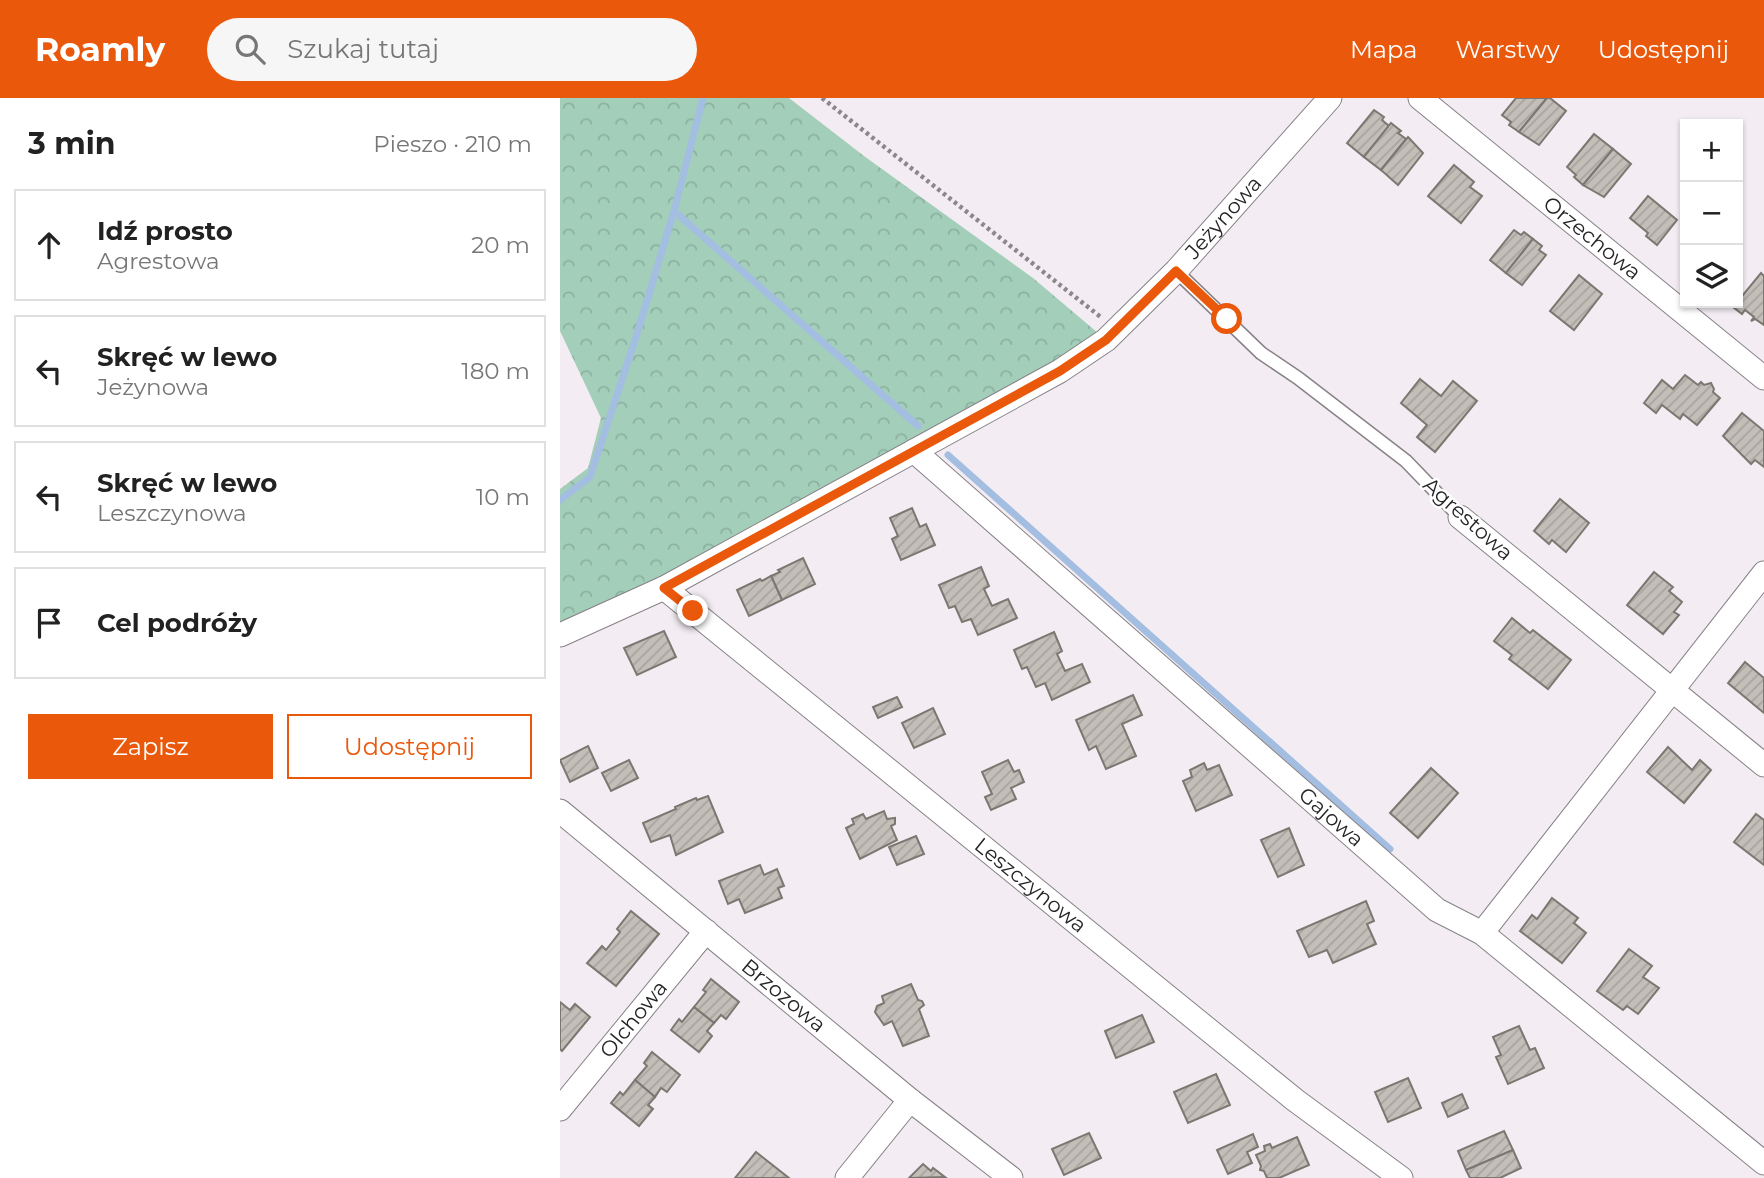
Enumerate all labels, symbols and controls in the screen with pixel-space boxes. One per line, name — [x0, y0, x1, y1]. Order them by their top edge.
search box — [207, 18, 697, 81]
text: Roamly — [35, 29, 165, 69]
icon: search — [231, 30, 269, 68]
text: Szukaj tutaj — [287, 33, 439, 65]
text: Mapa — [1350, 35, 1417, 64]
text: Warstwy — [1455, 35, 1560, 64]
text: Udostępnij — [1598, 35, 1729, 64]
map controls — [1680, 119, 1743, 308]
button: + — [1680, 119, 1743, 182]
text: 3 min — [28, 125, 115, 162]
text: Pieszo · 210 m — [373, 130, 532, 158]
street label: Jeżynowa — [1179, 171, 1267, 265]
button: − — [1680, 182, 1743, 245]
street label: Orzechowa — [1539, 191, 1646, 285]
text: Idź prosto — [97, 215, 233, 247]
icon: ahead — [30, 226, 68, 264]
text: 20 m — [471, 231, 530, 259]
button: layers — [1680, 245, 1743, 308]
text: Agrestowa — [97, 247, 220, 275]
route start — [1211, 303, 1242, 334]
text: Skręć w lewo — [97, 341, 277, 373]
icon: left — [30, 352, 68, 390]
text: 180 m — [461, 357, 530, 385]
text: Jeżynowa — [97, 373, 209, 401]
text: Skręć w lewo — [97, 467, 277, 499]
street label: Agrestowa — [1418, 472, 1518, 565]
icon: left — [30, 478, 68, 516]
text: 10 m — [476, 483, 530, 511]
text: Leszczynowa — [97, 499, 247, 527]
route end — [677, 595, 708, 626]
icon: arrive — [30, 604, 68, 642]
text: Cel podróży — [97, 607, 257, 639]
button: Zapisz — [28, 714, 273, 779]
button: Udostępnij — [287, 714, 532, 779]
street label: Gajowa — [1294, 782, 1369, 852]
street label: Leszczynowa — [970, 832, 1092, 938]
street label: Brzozowa — [737, 953, 831, 1037]
street label: Olchowa — [594, 975, 672, 1063]

